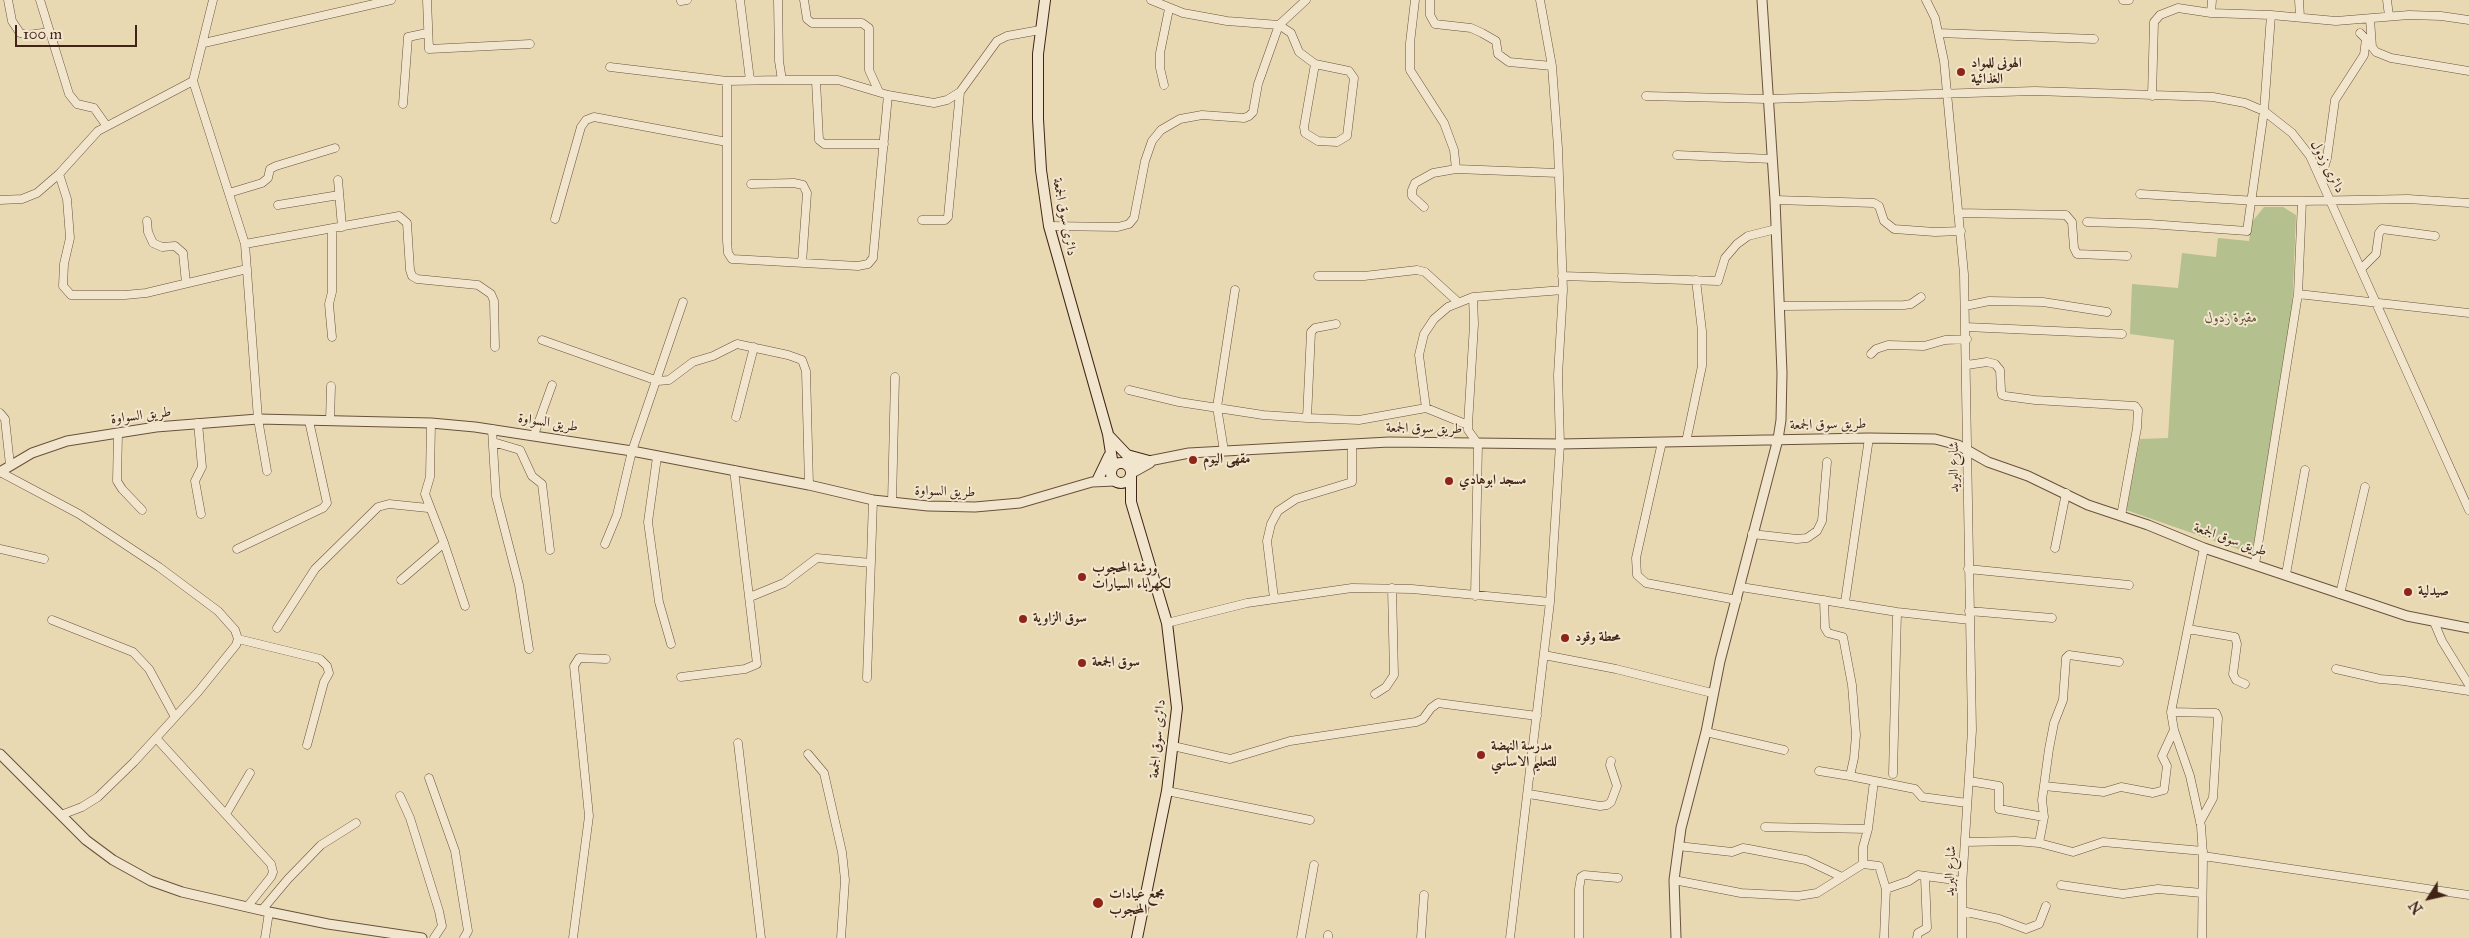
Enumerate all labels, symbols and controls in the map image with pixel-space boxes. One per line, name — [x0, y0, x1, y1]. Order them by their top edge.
scale bar — [18, 15, 140, 47]
text: 100 m — [23, 25, 62, 43]
place label: الهونى للمواد الغذائية — [1971, 56, 2022, 88]
marker: الهونى للمواد الغذائية — [1955, 66, 1967, 78]
street label: دائرى زدول — [2306, 138, 2348, 196]
street label: دائرى سوق الجمعة — [1048, 177, 1080, 257]
park label: مقبرة زدول — [2205, 311, 2257, 327]
street label: طريق السواوة — [110, 404, 172, 428]
street label: طريق السواوة — [517, 410, 579, 436]
street label: طريق سوق الجمعة — [1790, 416, 1866, 434]
street label: طريق سوق الجمعة — [1386, 420, 1462, 438]
street label: شارع البريد — [1947, 442, 1963, 492]
place label: مقهى اليوم — [1203, 452, 1250, 468]
marker: مقهى اليوم — [1187, 454, 1199, 466]
place label: مسجد ابوهادي — [1459, 473, 1527, 489]
marker: مسجد ابوهادي — [1443, 475, 1455, 487]
street label: طريق السواوة — [914, 483, 976, 501]
street label: طريق سوق الجمعة — [2191, 520, 2269, 560]
place label: ورشة المحجوب لكهرباء السيارات — [1092, 561, 1171, 594]
marker: ورشة المحجوب لكهرباء السيارات — [1076, 571, 1088, 583]
place label: صيدلية — [2418, 584, 2449, 600]
marker: صيدلية — [2402, 586, 2414, 598]
place label: سوق الزاوية — [1033, 611, 1087, 627]
marker: سوق الزاوية — [1017, 613, 1029, 625]
place label: محطة وقود — [1575, 630, 1620, 646]
marker: محطة وقود — [1559, 632, 1571, 644]
place label: سوق الجمعة — [1092, 655, 1140, 671]
marker: سوق الجمعة — [1076, 657, 1088, 669]
street label: دائرى سوق الجمعة — [1146, 699, 1170, 779]
place label: مدرسة النهضة للتعليم الاساسي — [1491, 739, 1557, 772]
marker: مدرسة النهضة للتعليم الاساسي — [1475, 749, 1487, 761]
street label: شارع البريد — [1942, 845, 1960, 897]
north arrow — [2404, 873, 2454, 923]
place label: مجمع عيادات المحجوب — [1109, 887, 1165, 920]
marker: مجمع عيادات المحجوب — [1091, 896, 1105, 910]
text: N — [2406, 897, 2427, 917]

